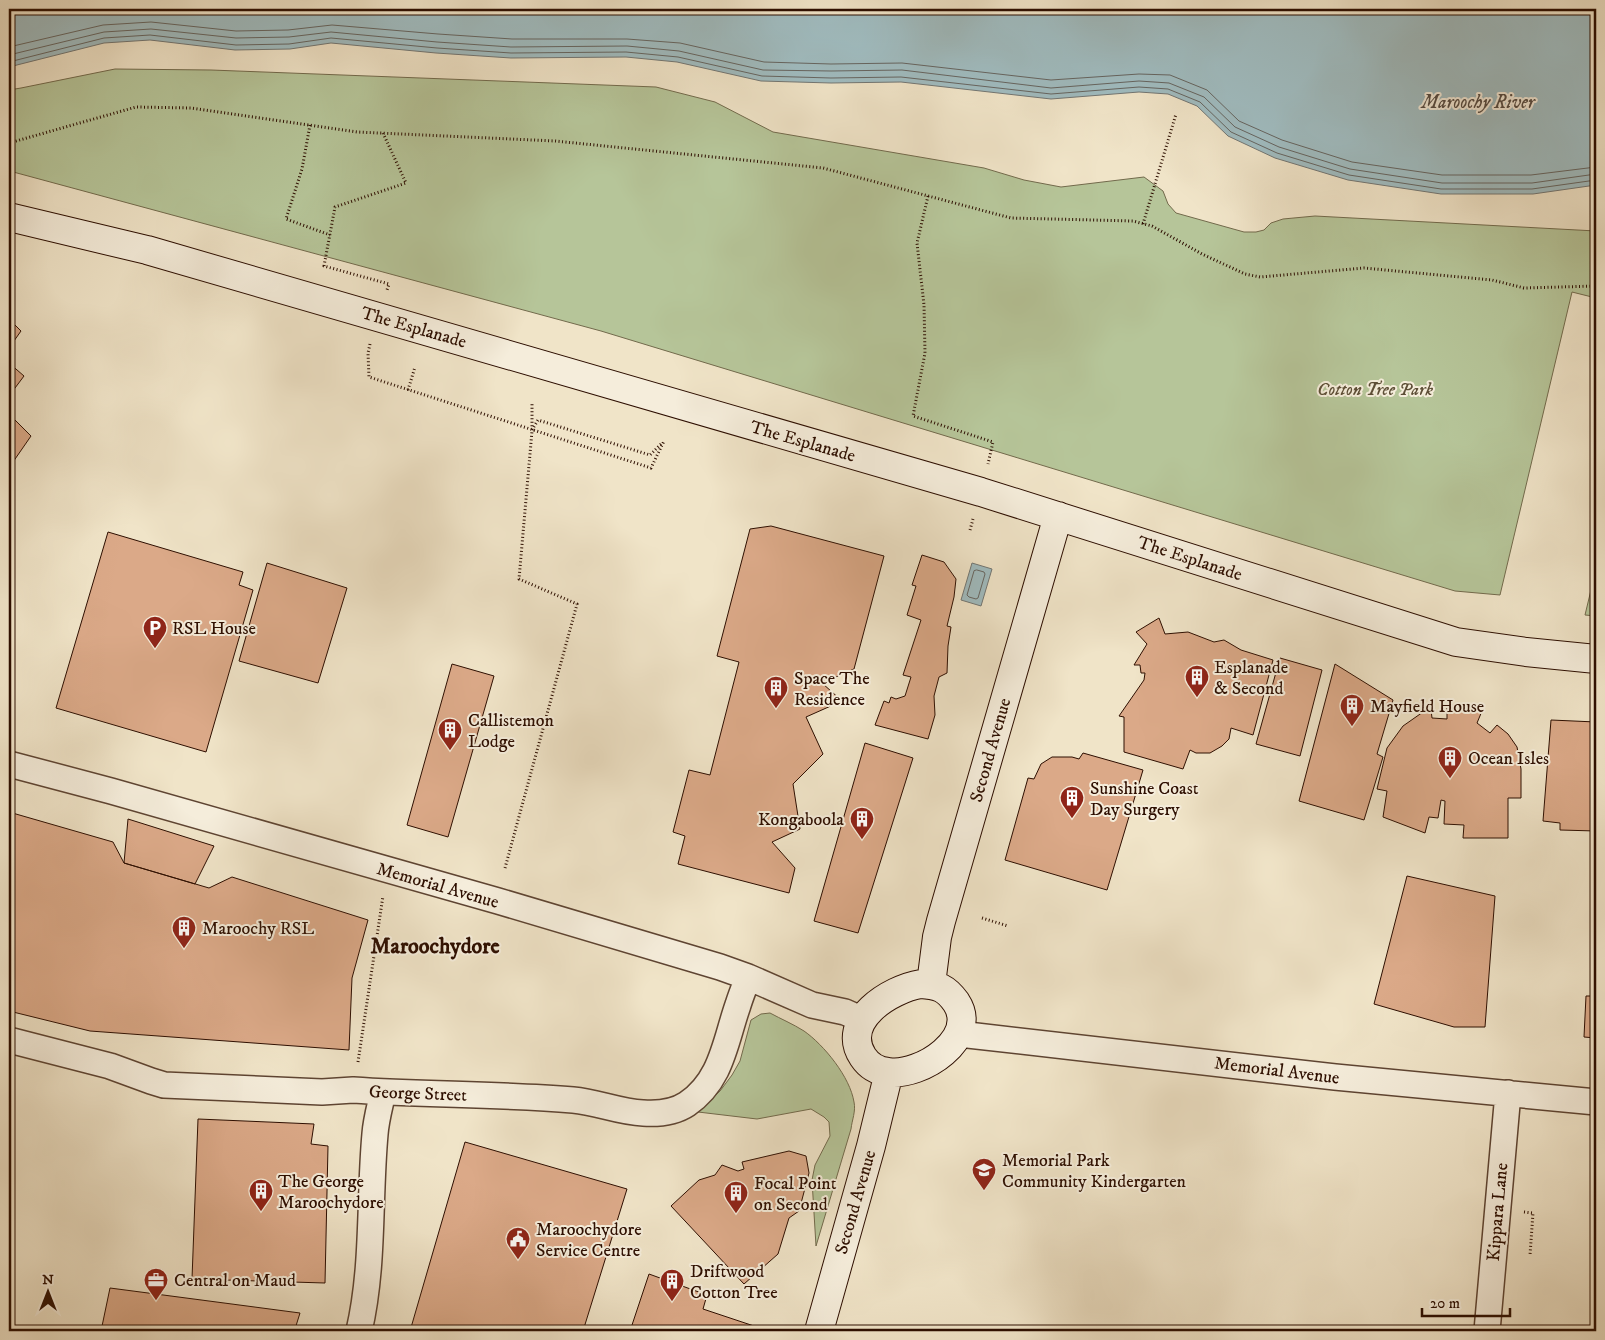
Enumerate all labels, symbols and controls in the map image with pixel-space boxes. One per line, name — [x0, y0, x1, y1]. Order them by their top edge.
water label: Maroochy River — [1420, 91, 1537, 114]
street label: The Esplanade — [359, 302, 469, 353]
park label: Cotton Tree Park — [1317, 379, 1433, 401]
street label: The Esplanade — [748, 416, 858, 467]
street label: The Esplanade — [1135, 532, 1245, 586]
parking icon: RSL House — [142, 615, 168, 649]
place label: RSL House — [172, 618, 256, 640]
place label: Esplanade & Second — [1214, 657, 1288, 700]
building icon: Esplanade & Second — [1184, 664, 1210, 698]
place label: Space The Residence — [794, 668, 870, 711]
building icon: Space The Residence — [763, 675, 789, 709]
building icon: Mayfield House — [1339, 693, 1365, 727]
street label: Second Avenue — [966, 696, 1016, 805]
place label: Mayfield House — [1370, 696, 1484, 718]
place label: Callistemon Lodge — [468, 710, 555, 753]
building icon: Callistemon Lodge — [437, 717, 463, 751]
building icon: Ocean Isles — [1437, 745, 1463, 779]
place label: Ocean Isles — [1468, 748, 1549, 770]
place label: Sunshine Coast Day Surgery — [1090, 778, 1199, 821]
building icon: Sunshine Coast Day Surgery — [1059, 785, 1085, 819]
building icon: Kongaboola — [849, 806, 875, 840]
place label: Kongaboola — [758, 809, 844, 831]
street label: Memorial Avenue — [374, 858, 501, 914]
building icon: Maroochy RSL — [171, 915, 197, 949]
place label: Maroochy RSL — [202, 918, 314, 940]
district label: Maroochydore — [370, 933, 500, 960]
street label: Memorial Avenue — [1213, 1052, 1341, 1090]
street label: George Street — [369, 1081, 468, 1107]
street label: Second Avenue — [831, 1148, 881, 1257]
place label: Memorial Park Community Kindergarten — [1002, 1150, 1187, 1193]
school or university icon: Memorial Park Community Kindergarten — [971, 1157, 997, 1191]
street label: Kippara Lane — [1483, 1162, 1513, 1262]
place label: The George Maroochydore — [278, 1171, 384, 1214]
place label: Focal Point on Second — [754, 1173, 837, 1216]
building icon: The George Maroochydore — [248, 1178, 274, 1212]
building icon: Focal Point on Second — [723, 1180, 749, 1214]
place label: Maroochydore Service Centre — [536, 1219, 642, 1262]
public building icon: Maroochydore Service Centre — [505, 1226, 531, 1260]
place label: Driftwood Cotton Tree — [690, 1261, 778, 1304]
office icon: Central on Maud — [143, 1267, 169, 1301]
north arrow — [22, 1268, 72, 1318]
building icon: Driftwood Cotton Tree — [659, 1268, 685, 1302]
place label: Central on Maud — [174, 1270, 296, 1292]
text: N — [42, 1271, 54, 1289]
scale bar — [1422, 1285, 1510, 1317]
text: 20 m — [1430, 1294, 1460, 1313]

